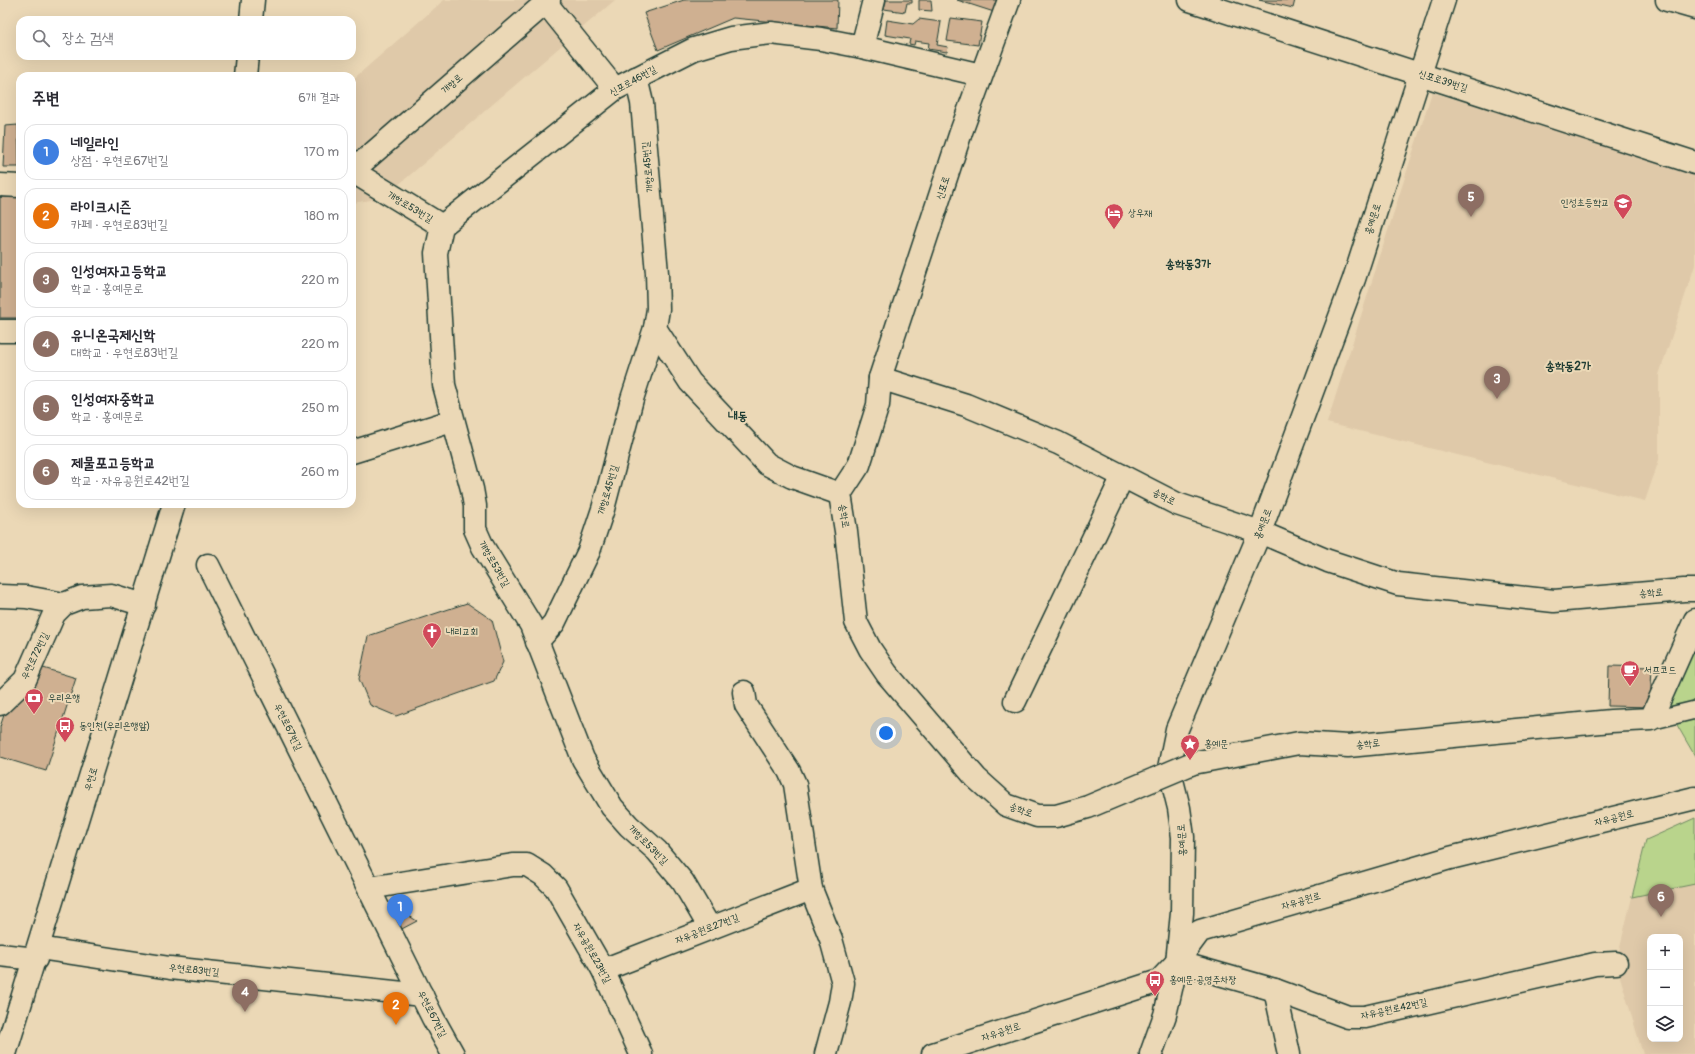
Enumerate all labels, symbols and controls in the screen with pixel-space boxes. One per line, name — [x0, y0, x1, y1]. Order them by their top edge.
search box — [16, 16, 356, 60]
icon: search — [30, 27, 52, 49]
text: 장소 검색 — [62, 29, 114, 48]
street label: 신포로46번길 — [607, 63, 659, 99]
street label: 신포로39번길 — [1417, 67, 1469, 95]
street label: 개항로 — [439, 72, 465, 96]
text: 주변 — [32, 88, 59, 109]
text: 6개 결과 — [298, 90, 340, 106]
text: 네일라인 — [71, 134, 119, 153]
street label: 개항로45번길 — [640, 141, 656, 193]
text: 1 — [43, 144, 49, 160]
text: 170 m — [304, 144, 339, 160]
text: 상점 · 우현로67번길 — [71, 153, 168, 169]
street label: 신포로 — [934, 175, 952, 201]
pin: 5 — [1458, 184, 1484, 217]
street label: 개항로53번길 — [385, 189, 435, 225]
school or university icon: 인성초등학교 — [1612, 192, 1634, 220]
place label: 인성초등학교 — [1561, 197, 1609, 209]
text: 라이크시즌 — [71, 198, 131, 217]
hotel icon: 상우재 — [1103, 202, 1125, 230]
street label: 홍예문로 — [1362, 202, 1384, 236]
place label: 상우재 — [1128, 207, 1152, 219]
text: 2 — [42, 208, 50, 224]
text: 180 m — [304, 208, 339, 224]
text: 카페 · 우현로83번길 — [71, 217, 168, 233]
district label: 송학동3가 — [1165, 257, 1211, 272]
text: 인성여자고등학교 — [71, 262, 168, 281]
text: 3 — [42, 272, 50, 288]
text: 220 m — [301, 272, 339, 288]
text: 학교 · 홍예문로 — [71, 281, 144, 297]
text: 유니온국제신학 — [71, 326, 156, 345]
text: 4 — [42, 336, 50, 352]
text: 220 m — [301, 336, 339, 352]
text: 대학교 · 우현로83번길 — [71, 345, 178, 361]
district label: 송학동2가 — [1545, 359, 1591, 374]
pin: 3 — [1484, 366, 1510, 399]
text: 인성여자중학교 — [71, 390, 156, 409]
text: 5 — [42, 400, 50, 416]
text: 250 m — [301, 400, 339, 416]
text: 학교 · 홍예문로 — [71, 409, 144, 425]
district label: 내동 — [727, 409, 748, 424]
text: 제물포고등학교 — [71, 454, 156, 473]
text: 6 — [42, 464, 50, 480]
text: 260 m — [301, 464, 339, 480]
street label: 개항로45번길 — [595, 464, 621, 516]
text: 학교 · 자유공원로42번길 — [71, 473, 190, 489]
street label: 송학로 — [1151, 486, 1177, 508]
street label: 송학로 — [836, 503, 852, 529]
street label: 홍예문로 — [1252, 507, 1274, 541]
street label: 개항로53번길 — [476, 539, 512, 589]
street label: 송학로 — [1638, 586, 1664, 600]
church icon: 내리교회 — [421, 621, 443, 649]
place label: 내리교회 — [446, 626, 478, 638]
street label: 우현로72번길 — [18, 630, 52, 682]
cafe icon: 서프코드 — [1619, 659, 1641, 687]
place label: 서프코드 — [1644, 664, 1676, 676]
bank icon: 우리은행 — [23, 687, 45, 715]
place label: 우리은행 — [48, 692, 80, 704]
street label: 우현로67번길 — [271, 701, 305, 753]
bus stop icon: 동인천(우리은행앞) — [54, 715, 76, 743]
place label: 동인천(우리은행앞) — [79, 720, 150, 732]
your location — [876, 723, 896, 743]
place icon: 홍예문 — [1179, 733, 1201, 761]
street label: 송학로 — [1355, 737, 1381, 751]
place label: 홍예문 — [1204, 738, 1228, 750]
street label: 우현로 — [82, 766, 100, 792]
street label: 송학로 — [1008, 800, 1034, 820]
street label: 자유공원로 — [1593, 807, 1635, 829]
street label: 개항로53번길 — [626, 823, 670, 867]
street label: 홍예문로 — [1175, 824, 1189, 856]
pin: 6 — [1648, 884, 1674, 917]
street label: 자유공원로 — [1280, 890, 1322, 912]
pin: 1 — [387, 894, 413, 927]
street label: 자유공원로27번길 — [673, 911, 741, 947]
street label: 자유공원로23번길 — [570, 921, 614, 985]
map controls — [1647, 934, 1683, 1042]
button: + — [1647, 934, 1683, 970]
street label: 우현로83번길 — [168, 961, 220, 979]
bus stop icon: 홍예문·공영주차장 — [1144, 969, 1166, 997]
button: − — [1647, 970, 1683, 1006]
place label: 홍예문·공영주차장 — [1169, 974, 1237, 986]
pin: 4 — [232, 979, 258, 1012]
street label: 우현로67번길 — [415, 988, 449, 1040]
pin: 2 — [383, 992, 409, 1025]
street label: 자유공원로42번길 — [1360, 996, 1428, 1022]
button: layers — [1647, 1006, 1683, 1042]
street label: 자유공원로 — [980, 1020, 1022, 1044]

